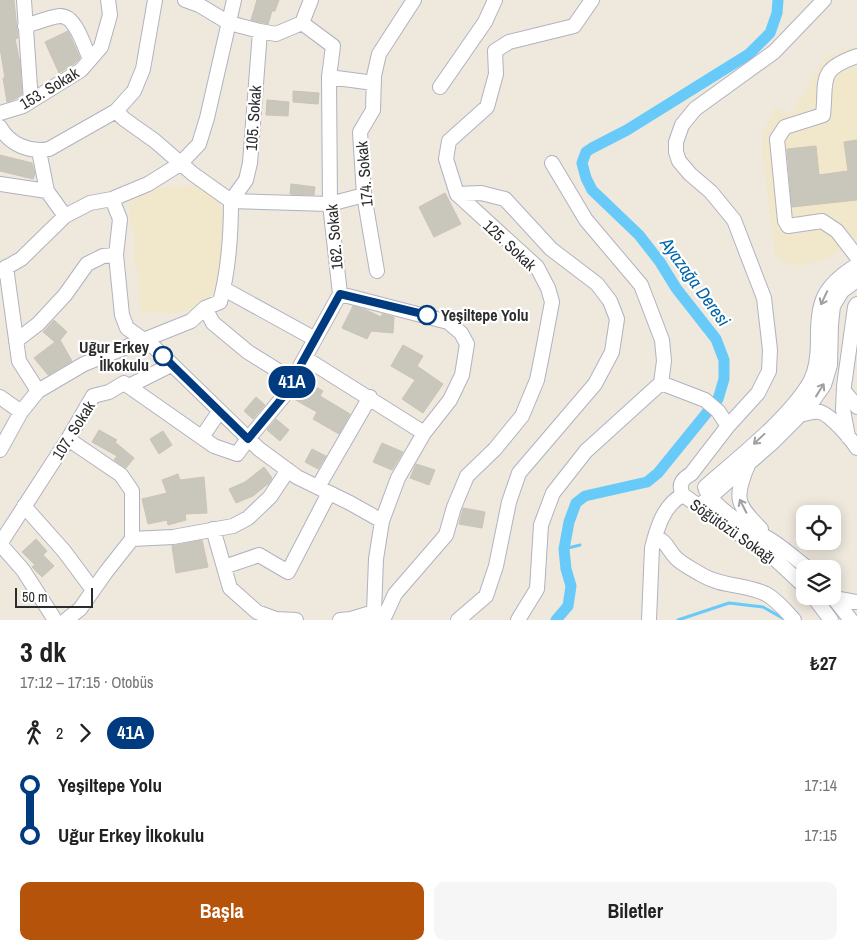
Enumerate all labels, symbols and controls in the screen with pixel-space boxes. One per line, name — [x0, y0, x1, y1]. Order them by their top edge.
street label: 153. Sokak — [15, 61, 83, 114]
street label: 105. Sokak — [240, 84, 266, 152]
street label: 174. Sokak — [350, 140, 378, 208]
street label: 162. Sokak — [320, 203, 348, 271]
street label: 125. Sokak — [478, 215, 542, 276]
water label: Ayazağa Deresi — [654, 231, 736, 331]
one-way arrow — [818, 291, 828, 306]
place label: Yeşiltepe Yolu — [441, 304, 529, 326]
marker: Yeşiltepe Yolu — [417, 305, 437, 325]
place label: Uğur Erkey İlkokulu — [79, 336, 150, 376]
marker: Uğur Erkey İlkokulu — [153, 346, 173, 366]
line badge: 41A — [263, 366, 321, 398]
text: 41A — [278, 369, 306, 394]
one-way arrow — [816, 384, 826, 398]
street label: 107. Sokak — [46, 396, 100, 464]
one-way arrow — [752, 433, 765, 445]
street label: Söğütözü Sokağı — [686, 493, 780, 569]
one-way arrow — [738, 499, 748, 514]
map controls — [796, 505, 841, 605]
button: locate — [796, 505, 841, 550]
button: layers — [796, 560, 841, 605]
scale bar — [15, 585, 92, 608]
text: 50 m — [22, 588, 48, 606]
text: 3 dk — [20, 633, 66, 671]
text: ₺27 — [810, 650, 837, 676]
text: 17:12 – 17:15 · Otobüs — [20, 671, 154, 693]
icon: walk — [20, 719, 48, 747]
icon: forward — [71, 719, 99, 747]
text: 41A — [117, 720, 144, 745]
text: 2 — [56, 722, 63, 744]
text: Yeşiltepe Yolu — [58, 772, 162, 798]
text: 17:14 — [804, 774, 837, 796]
text: Uğur Erkey İlkokulu — [58, 822, 204, 848]
text: 17:15 — [804, 824, 837, 846]
button: Başla — [20, 882, 424, 940]
button: Biletler — [434, 882, 837, 940]

